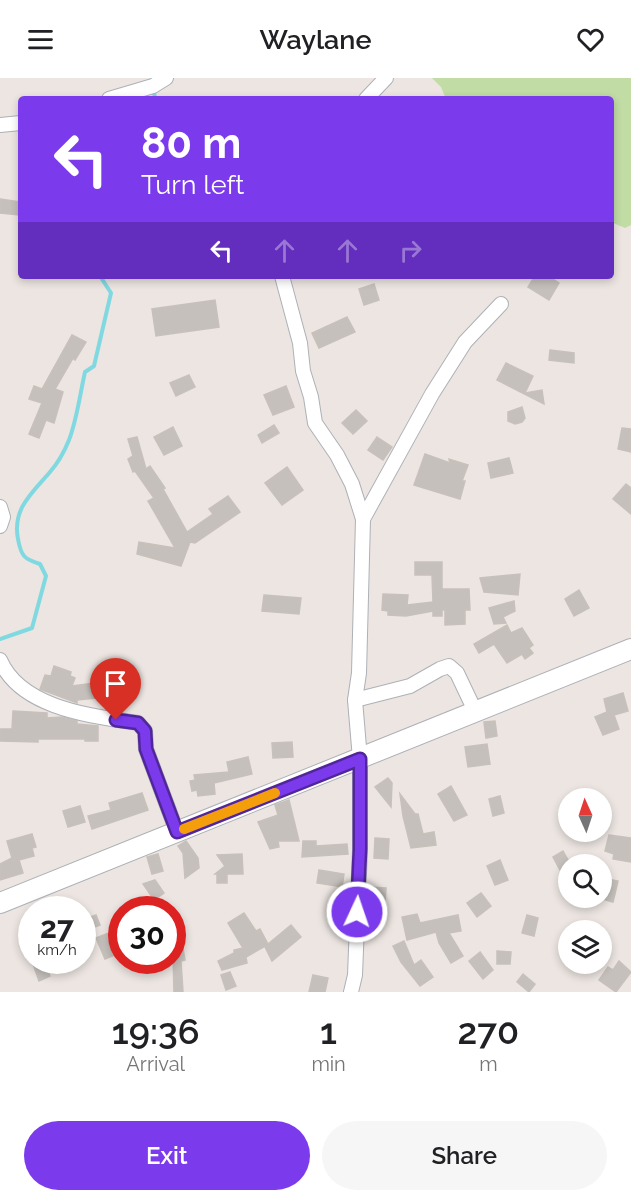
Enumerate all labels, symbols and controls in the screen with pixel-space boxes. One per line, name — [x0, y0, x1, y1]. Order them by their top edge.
icon: menu — [24, 23, 57, 56]
icon: heart — [574, 23, 607, 56]
text: Waylane — [260, 24, 371, 55]
text: 80 m — [141, 119, 241, 168]
icon: left — [42, 120, 120, 198]
text: Turn left — [141, 169, 244, 200]
icon: left — [205, 234, 238, 267]
icon: ahead — [268, 234, 301, 267]
icon: ahead — [331, 234, 364, 267]
icon: right — [394, 234, 427, 267]
pin — [90, 658, 141, 720]
icon: arrive — [99, 667, 132, 700]
north arrow — [558, 788, 612, 842]
map controls — [558, 788, 612, 974]
button: search — [558, 854, 612, 908]
position arrow — [325, 880, 389, 944]
speed limit sign: 30 — [108, 896, 186, 974]
text: 27 — [40, 910, 74, 945]
button: layers — [558, 920, 612, 974]
text: km/h — [37, 941, 77, 959]
text: 19:36 — [112, 1010, 200, 1052]
text: 1 — [320, 1010, 337, 1052]
text: 270 — [458, 1010, 519, 1052]
text: Arrival — [126, 1052, 185, 1076]
text: min — [311, 1052, 346, 1076]
text: m — [479, 1052, 498, 1076]
button: Exit — [24, 1121, 310, 1190]
button: Share — [322, 1121, 607, 1190]

